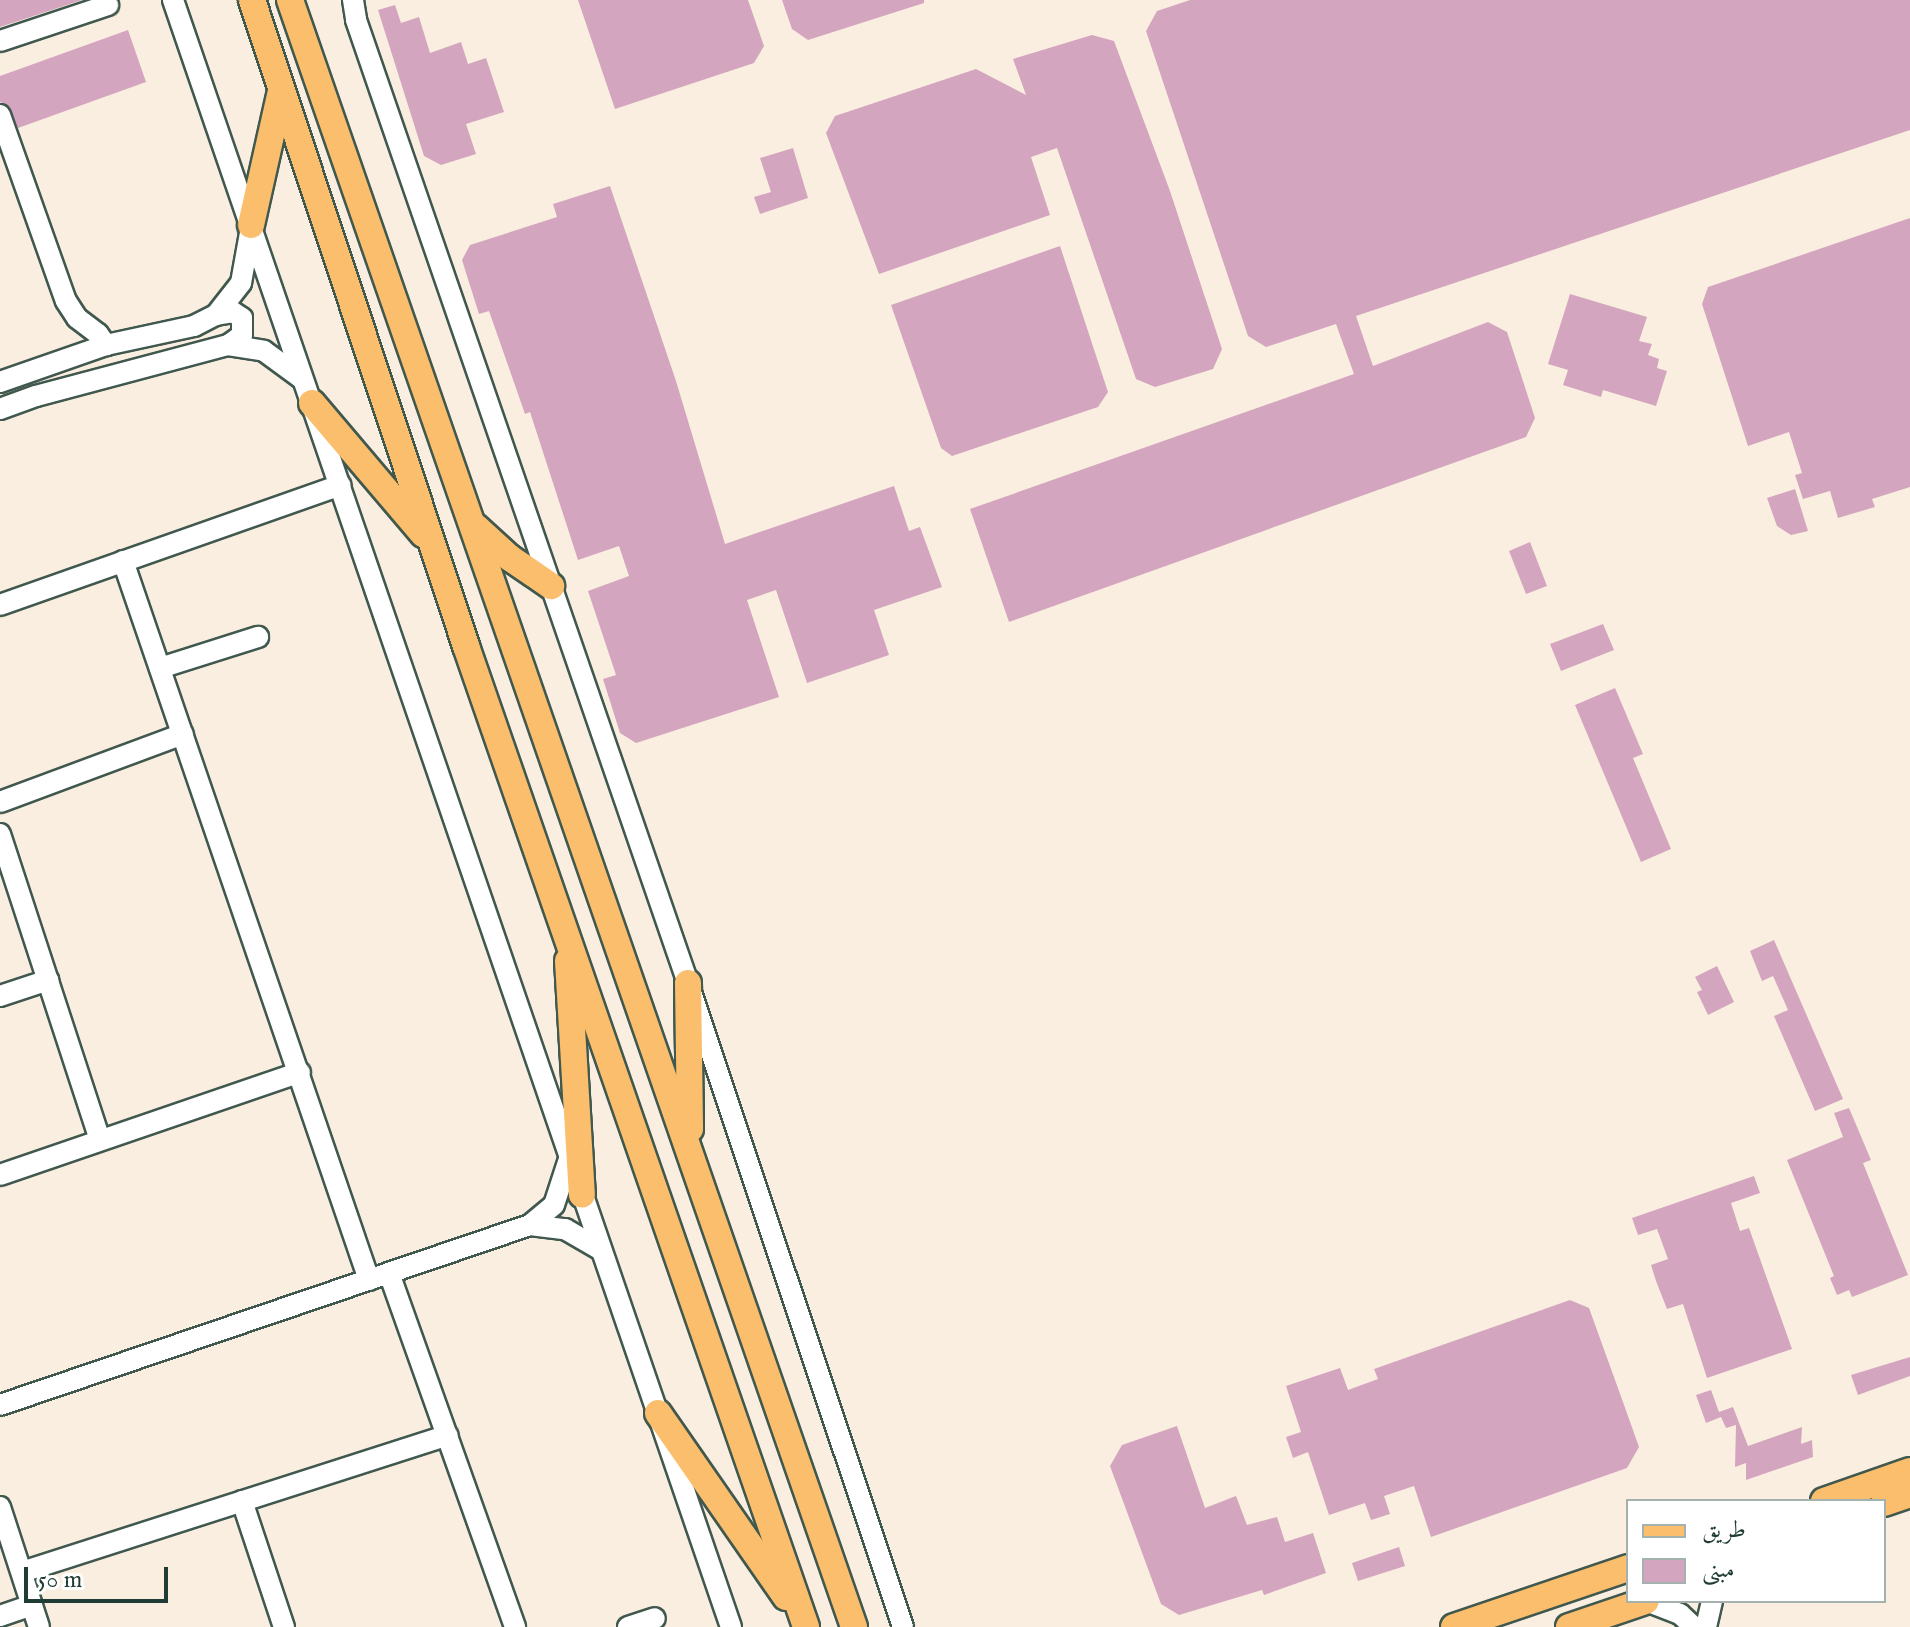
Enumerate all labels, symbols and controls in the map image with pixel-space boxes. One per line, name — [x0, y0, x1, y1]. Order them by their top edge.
legend — [1626, 1499, 1886, 1603]
text: طريق — [1702, 1515, 1746, 1546]
scale bar — [28, 1551, 172, 1601]
text: مبنى — [1702, 1555, 1735, 1586]
text: 50 m — [38, 1565, 82, 1596]

